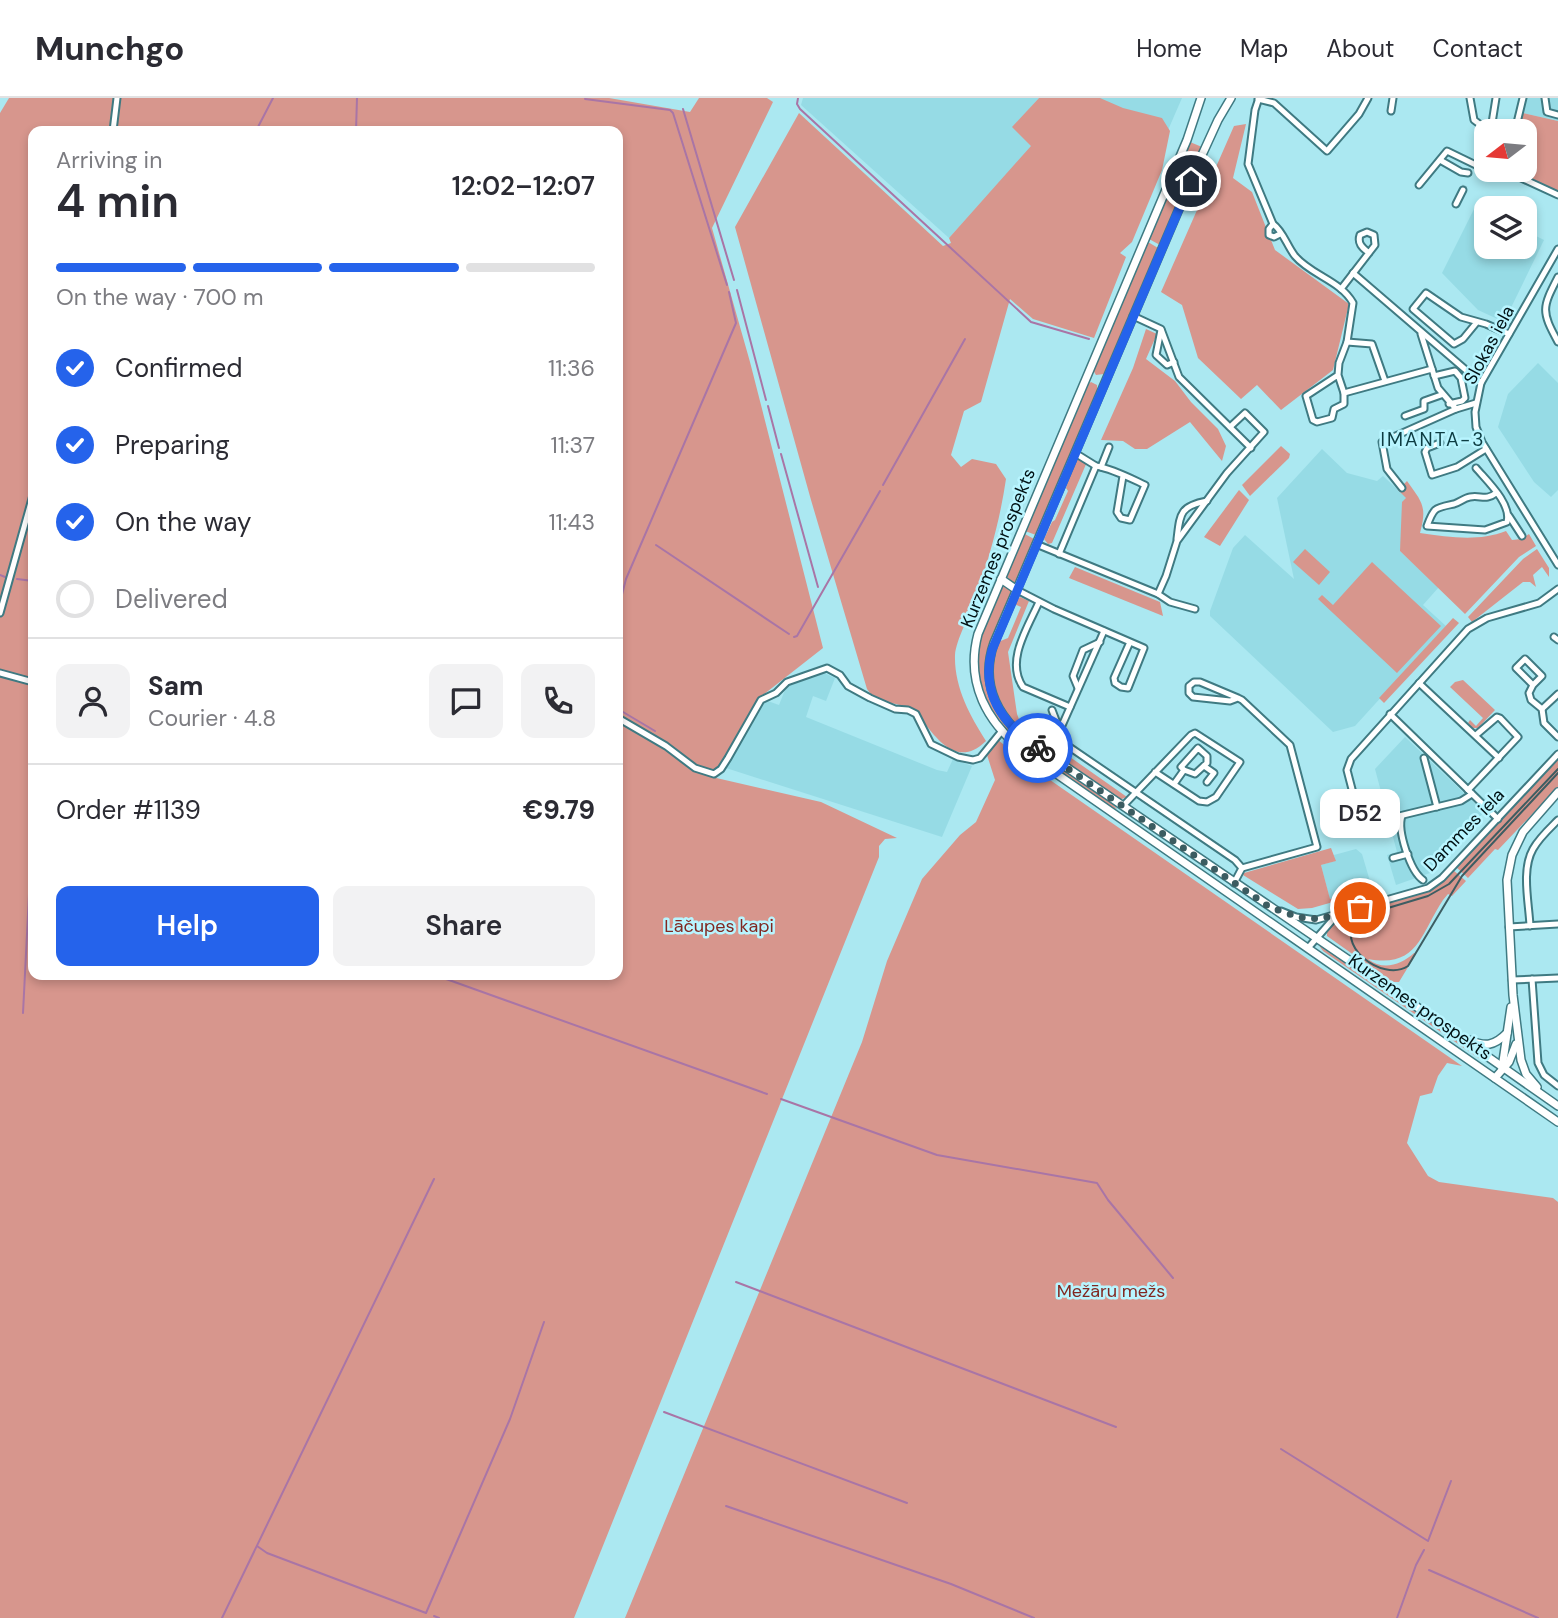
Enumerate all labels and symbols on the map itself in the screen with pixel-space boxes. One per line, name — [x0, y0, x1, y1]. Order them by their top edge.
north arrow — [1474, 119, 1536, 182]
pin — [1161, 151, 1221, 211]
street label: Slokas iela — [1458, 301, 1520, 389]
district label: IMANTA-3 — [1381, 427, 1485, 452]
street label: Kurzemes prospekts — [955, 465, 1041, 631]
courier — [1003, 713, 1073, 783]
street label: Dammes iela — [1418, 783, 1510, 877]
callout: D52 — [1320, 789, 1400, 838]
pin — [1330, 878, 1390, 938]
park label: Lāčupes kapi — [664, 914, 774, 938]
street label: Kurzemes prospekts — [1344, 949, 1496, 1065]
park label: Mežāru mežs — [1057, 1279, 1165, 1303]

